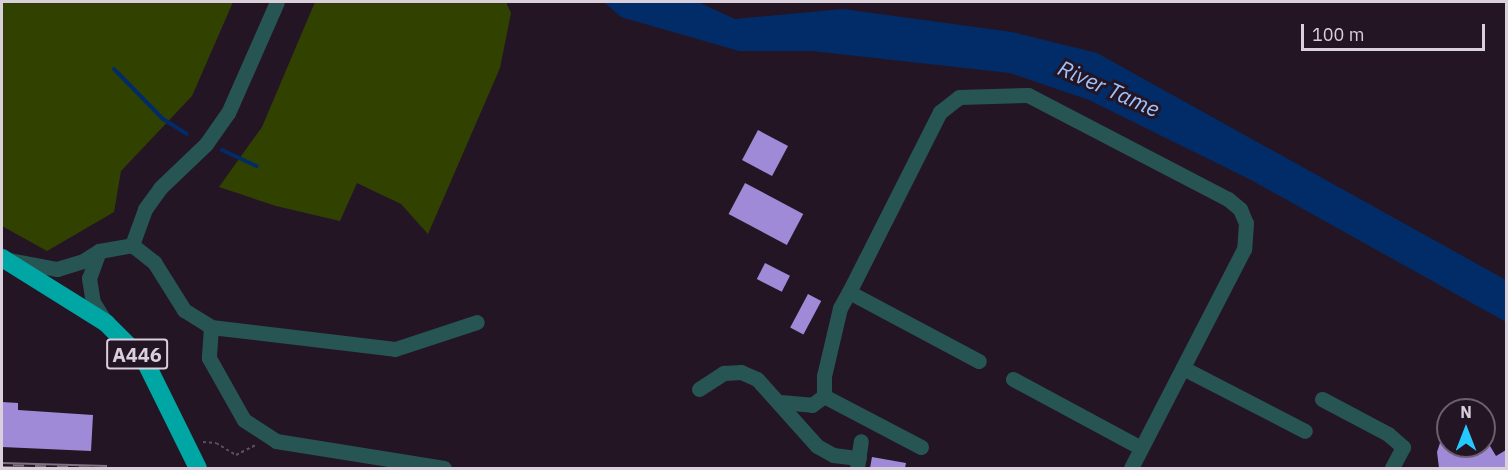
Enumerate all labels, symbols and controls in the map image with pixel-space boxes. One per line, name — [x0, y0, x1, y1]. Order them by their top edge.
scale bar — [1304, 12, 1488, 50]
text: 100 m — [1312, 23, 1364, 46]
water label: River Tame — [1054, 54, 1164, 122]
road number: A446 — [106, 337, 168, 371]
north arrow — [1436, 398, 1496, 458]
text: N — [1460, 402, 1472, 422]

